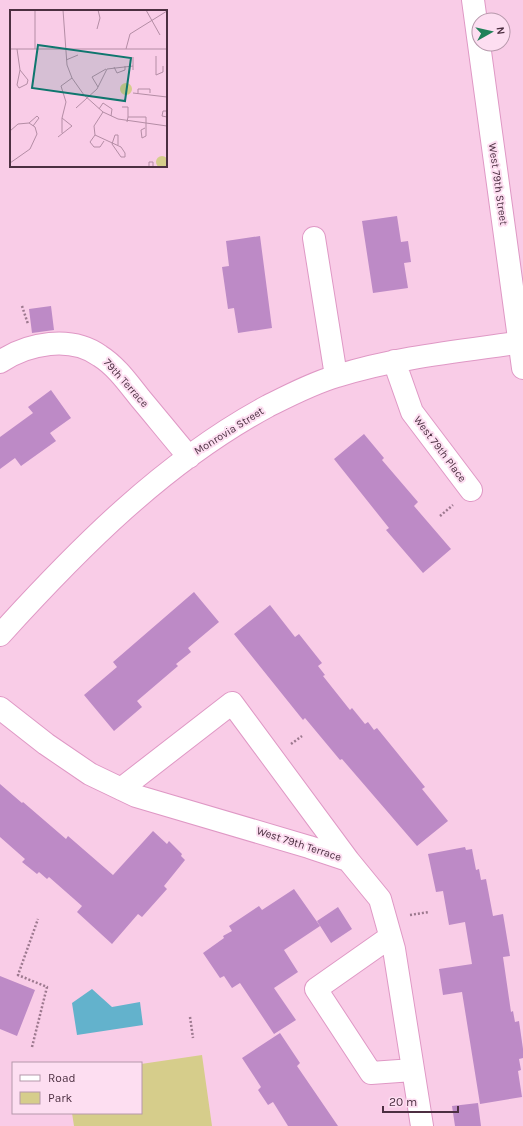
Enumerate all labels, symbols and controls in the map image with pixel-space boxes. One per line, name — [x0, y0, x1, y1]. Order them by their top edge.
inset map — [10, 10, 167, 167]
north arrow — [471, 12, 511, 52]
text: N — [493, 26, 507, 35]
street label: West 79th Street — [486, 142, 510, 226]
street label: 79th Terrace — [101, 356, 151, 410]
street label: Monrovia Street — [192, 404, 266, 458]
street label: West 79th Place — [411, 413, 469, 485]
street label: West 79th Terrace — [255, 824, 343, 864]
legend — [12, 1062, 142, 1114]
text: Road — [48, 1071, 76, 1085]
scale bar — [383, 1088, 458, 1114]
text: Park — [48, 1091, 73, 1105]
text: 20 m — [389, 1095, 417, 1109]

